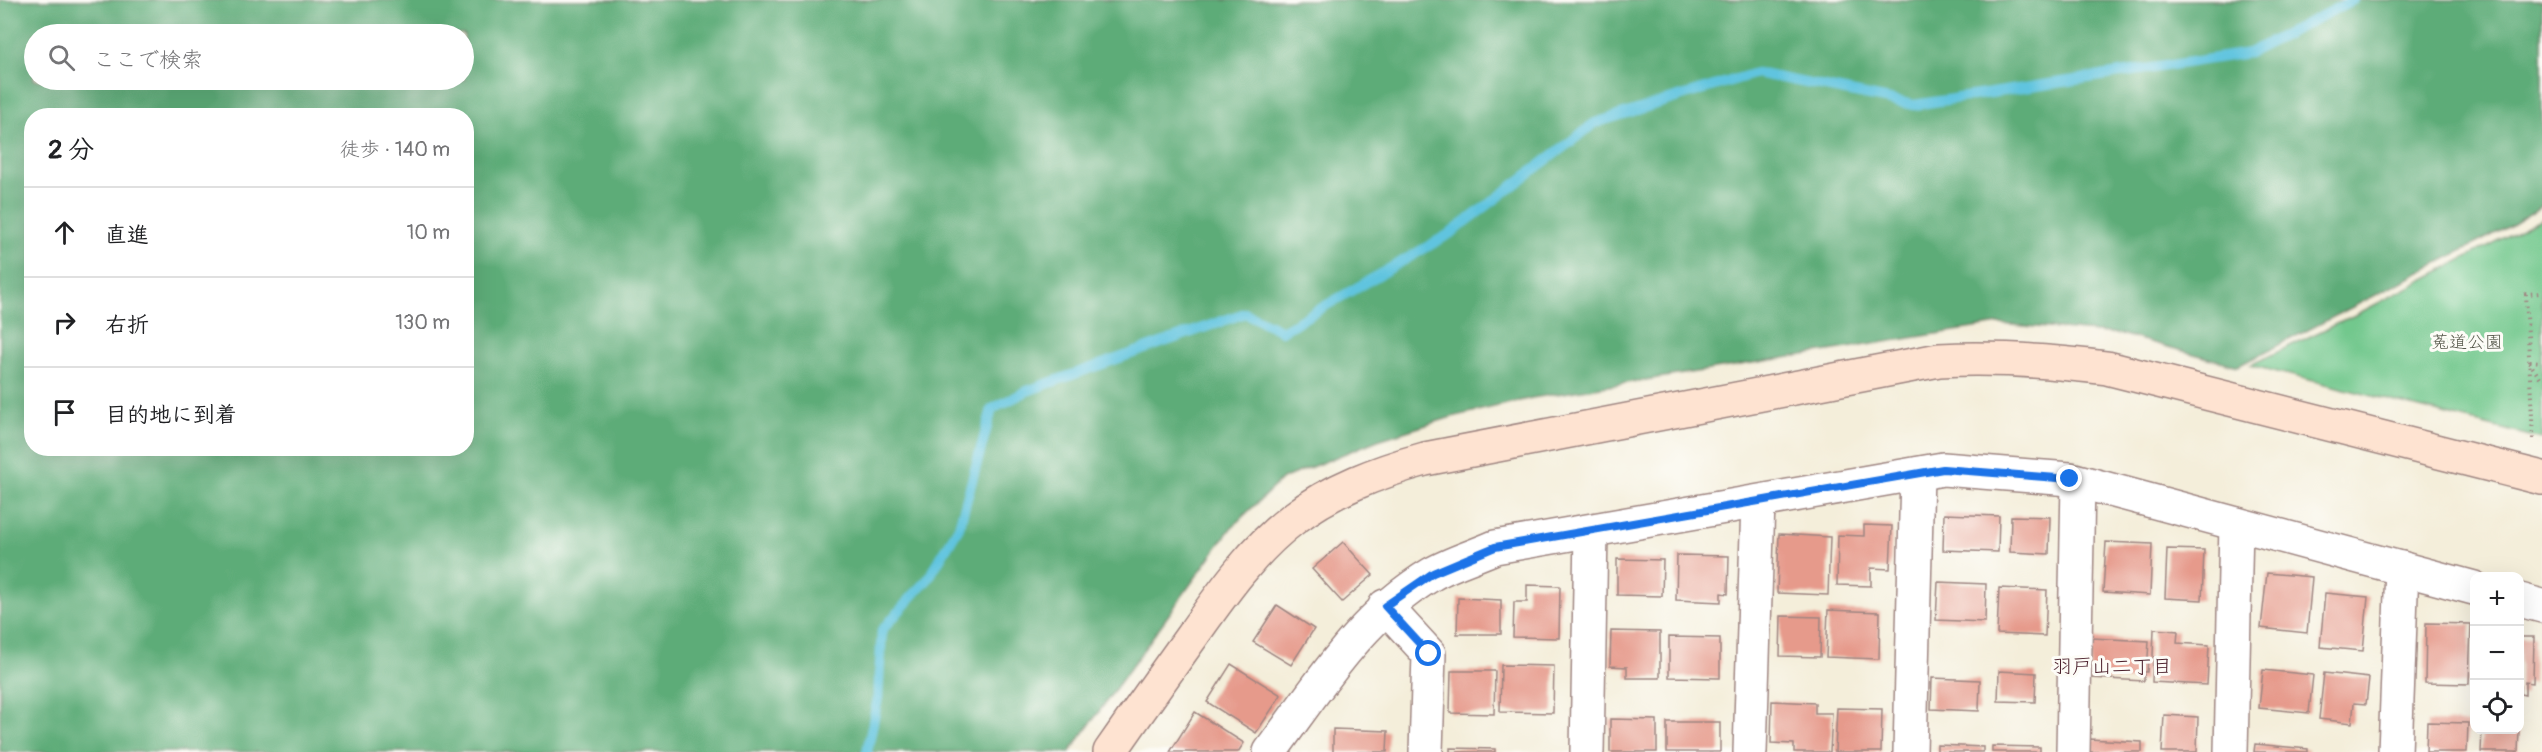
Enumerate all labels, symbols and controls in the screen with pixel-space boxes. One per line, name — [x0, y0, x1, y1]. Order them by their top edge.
search box — [24, 24, 474, 90]
icon: search — [45, 41, 78, 74]
text: ここで検索 — [93, 46, 203, 74]
text: 2 分 — [48, 134, 94, 166]
text: 徒歩 · 140 m — [340, 137, 450, 162]
icon: ahead — [48, 216, 81, 249]
text: 10 m — [406, 220, 450, 245]
text: 直進 — [105, 221, 149, 249]
icon: right — [48, 306, 81, 339]
text: 130 m — [395, 310, 450, 335]
text: 右折 — [105, 311, 149, 339]
park label: 菟道公園 — [2431, 331, 2503, 354]
icon: arrive — [48, 396, 81, 429]
text: 目的地に到着 — [105, 401, 237, 429]
route end — [2056, 465, 2082, 491]
map controls — [2470, 572, 2524, 734]
button: + — [2470, 572, 2524, 626]
button: − — [2470, 626, 2524, 680]
route start — [1415, 640, 1441, 666]
district label: 羽戸山二丁目 — [2052, 654, 2172, 679]
button: locate — [2470, 680, 2524, 734]

